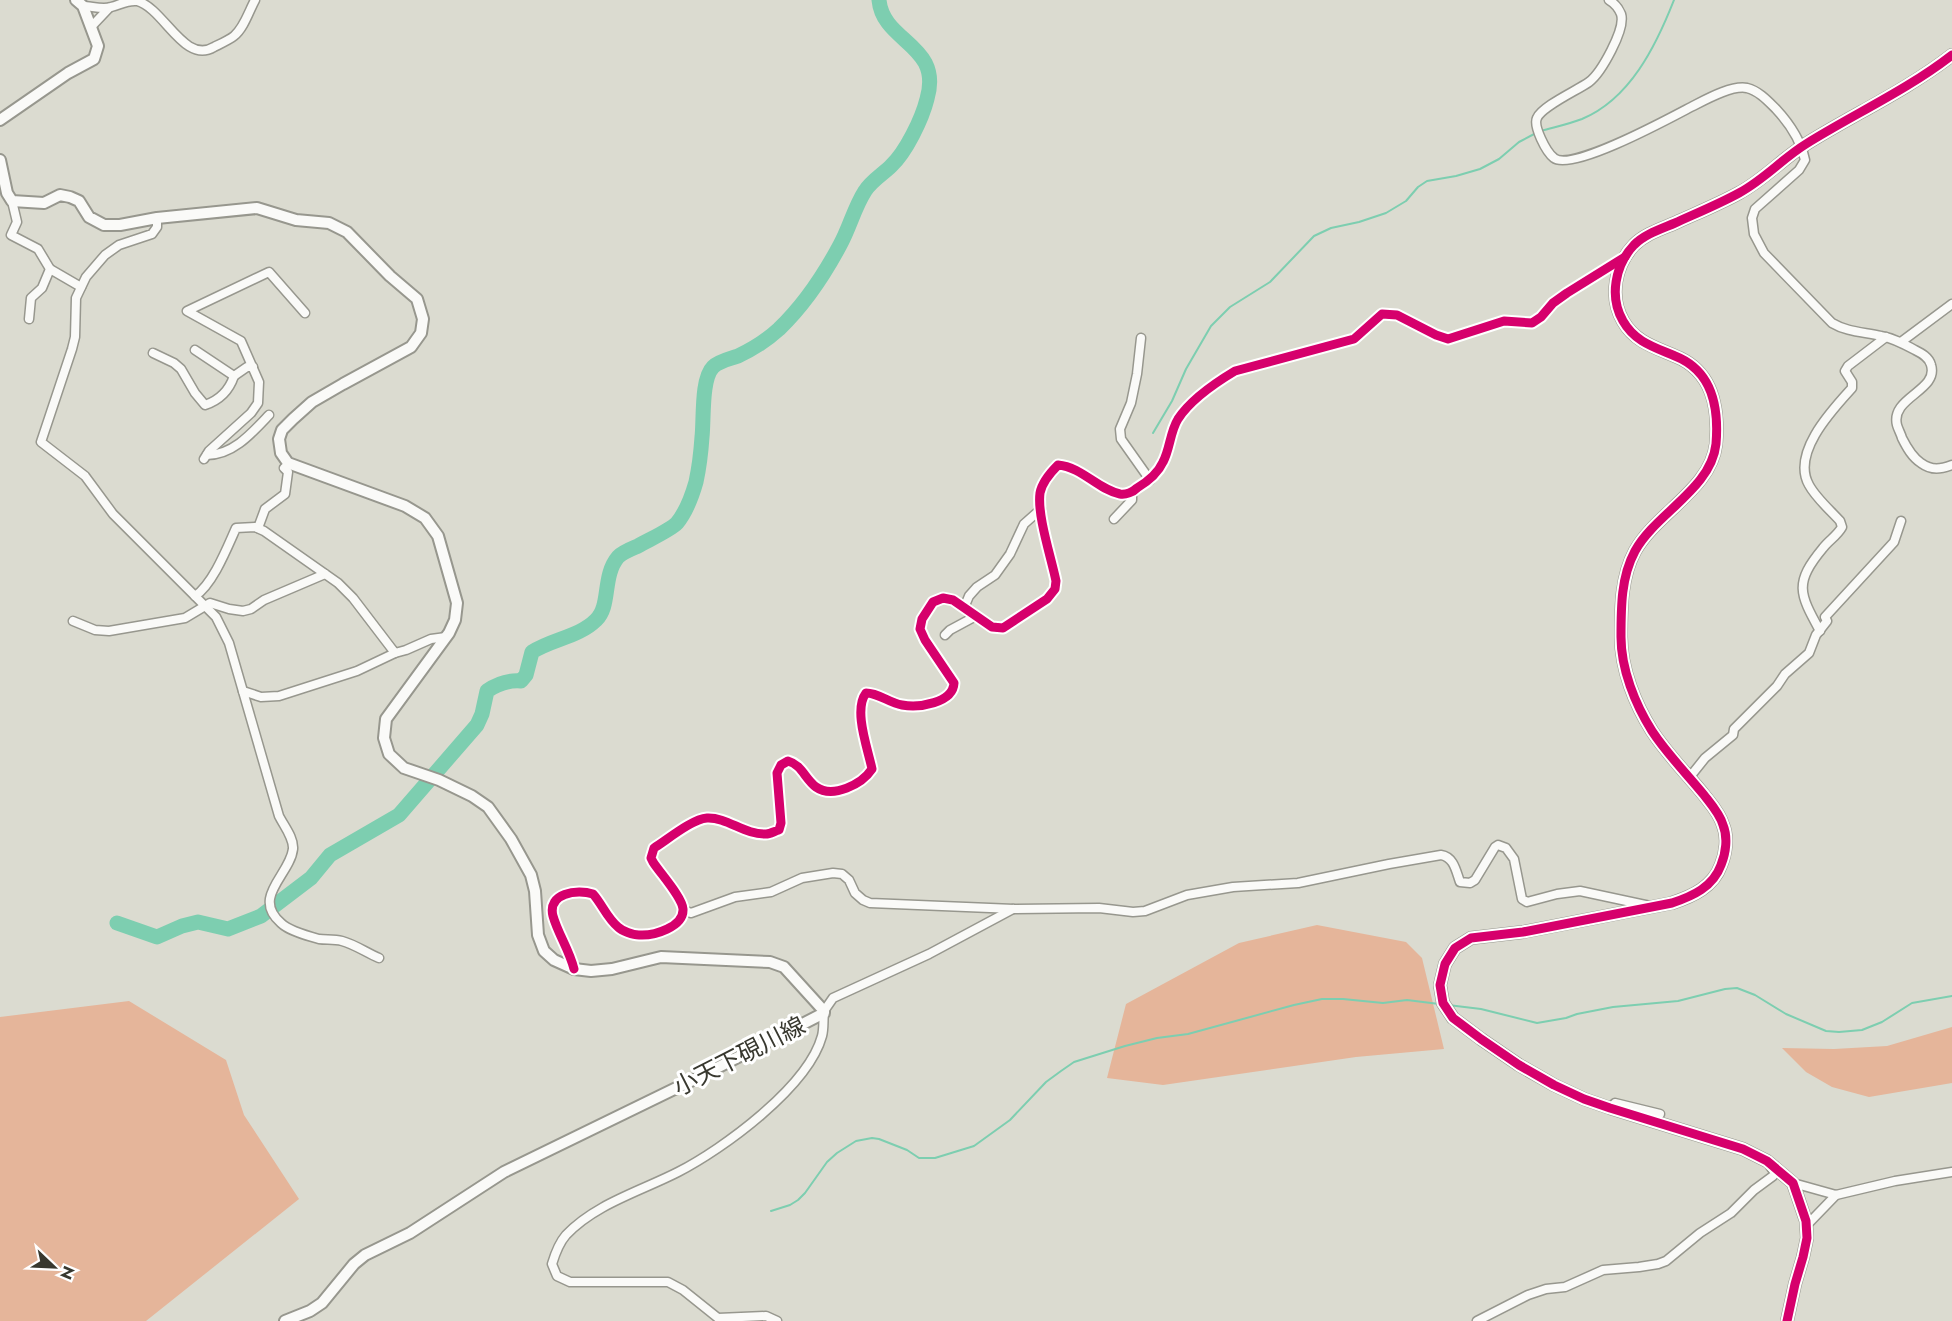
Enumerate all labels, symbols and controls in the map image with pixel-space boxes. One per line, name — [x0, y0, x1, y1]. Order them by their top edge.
street label: 小天下硯川線 — [667, 1008, 811, 1104]
north arrow — [24, 1237, 84, 1297]
text: N — [54, 1262, 80, 1283]

